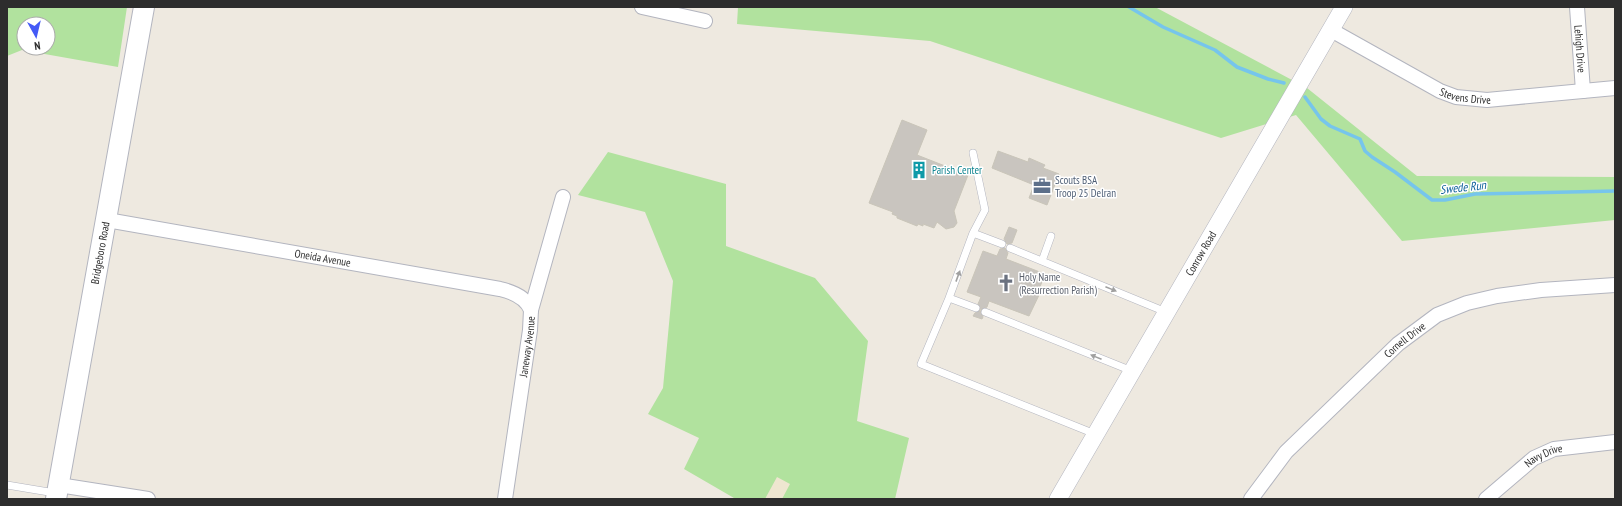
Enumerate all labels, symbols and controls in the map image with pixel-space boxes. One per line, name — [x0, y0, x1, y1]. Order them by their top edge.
north arrow — [16, 16, 56, 56]
street label: Lehigh Drive — [1571, 25, 1589, 74]
text: N — [33, 39, 41, 53]
street label: Stevens Drive — [1438, 85, 1492, 107]
building icon: Parish Center — [909, 160, 929, 180]
place label: Parish Center — [932, 163, 982, 177]
place label: Scouts BSA Troop 25 Delran — [1055, 173, 1116, 200]
office icon: Scouts BSA Troop 25 Delran — [1032, 176, 1052, 196]
water label: Swede Run — [1439, 177, 1487, 197]
street label: Bridgeboro Road — [88, 220, 113, 285]
street label: Conrow Road — [1182, 228, 1219, 278]
street label: Oneida Avenue — [293, 246, 352, 270]
one-way arrow — [955, 269, 961, 281]
place label: Holy Name (Resurrection Parish) — [1019, 270, 1097, 297]
church icon: Holy Name (Resurrection Parish) — [996, 273, 1016, 293]
one-way arrow — [1105, 287, 1117, 293]
street label: Janeway Avenue — [516, 316, 538, 379]
street label: Cornell Drive — [1381, 319, 1429, 361]
one-way arrow — [1089, 353, 1101, 359]
street label: Navy Drive — [1521, 441, 1564, 470]

